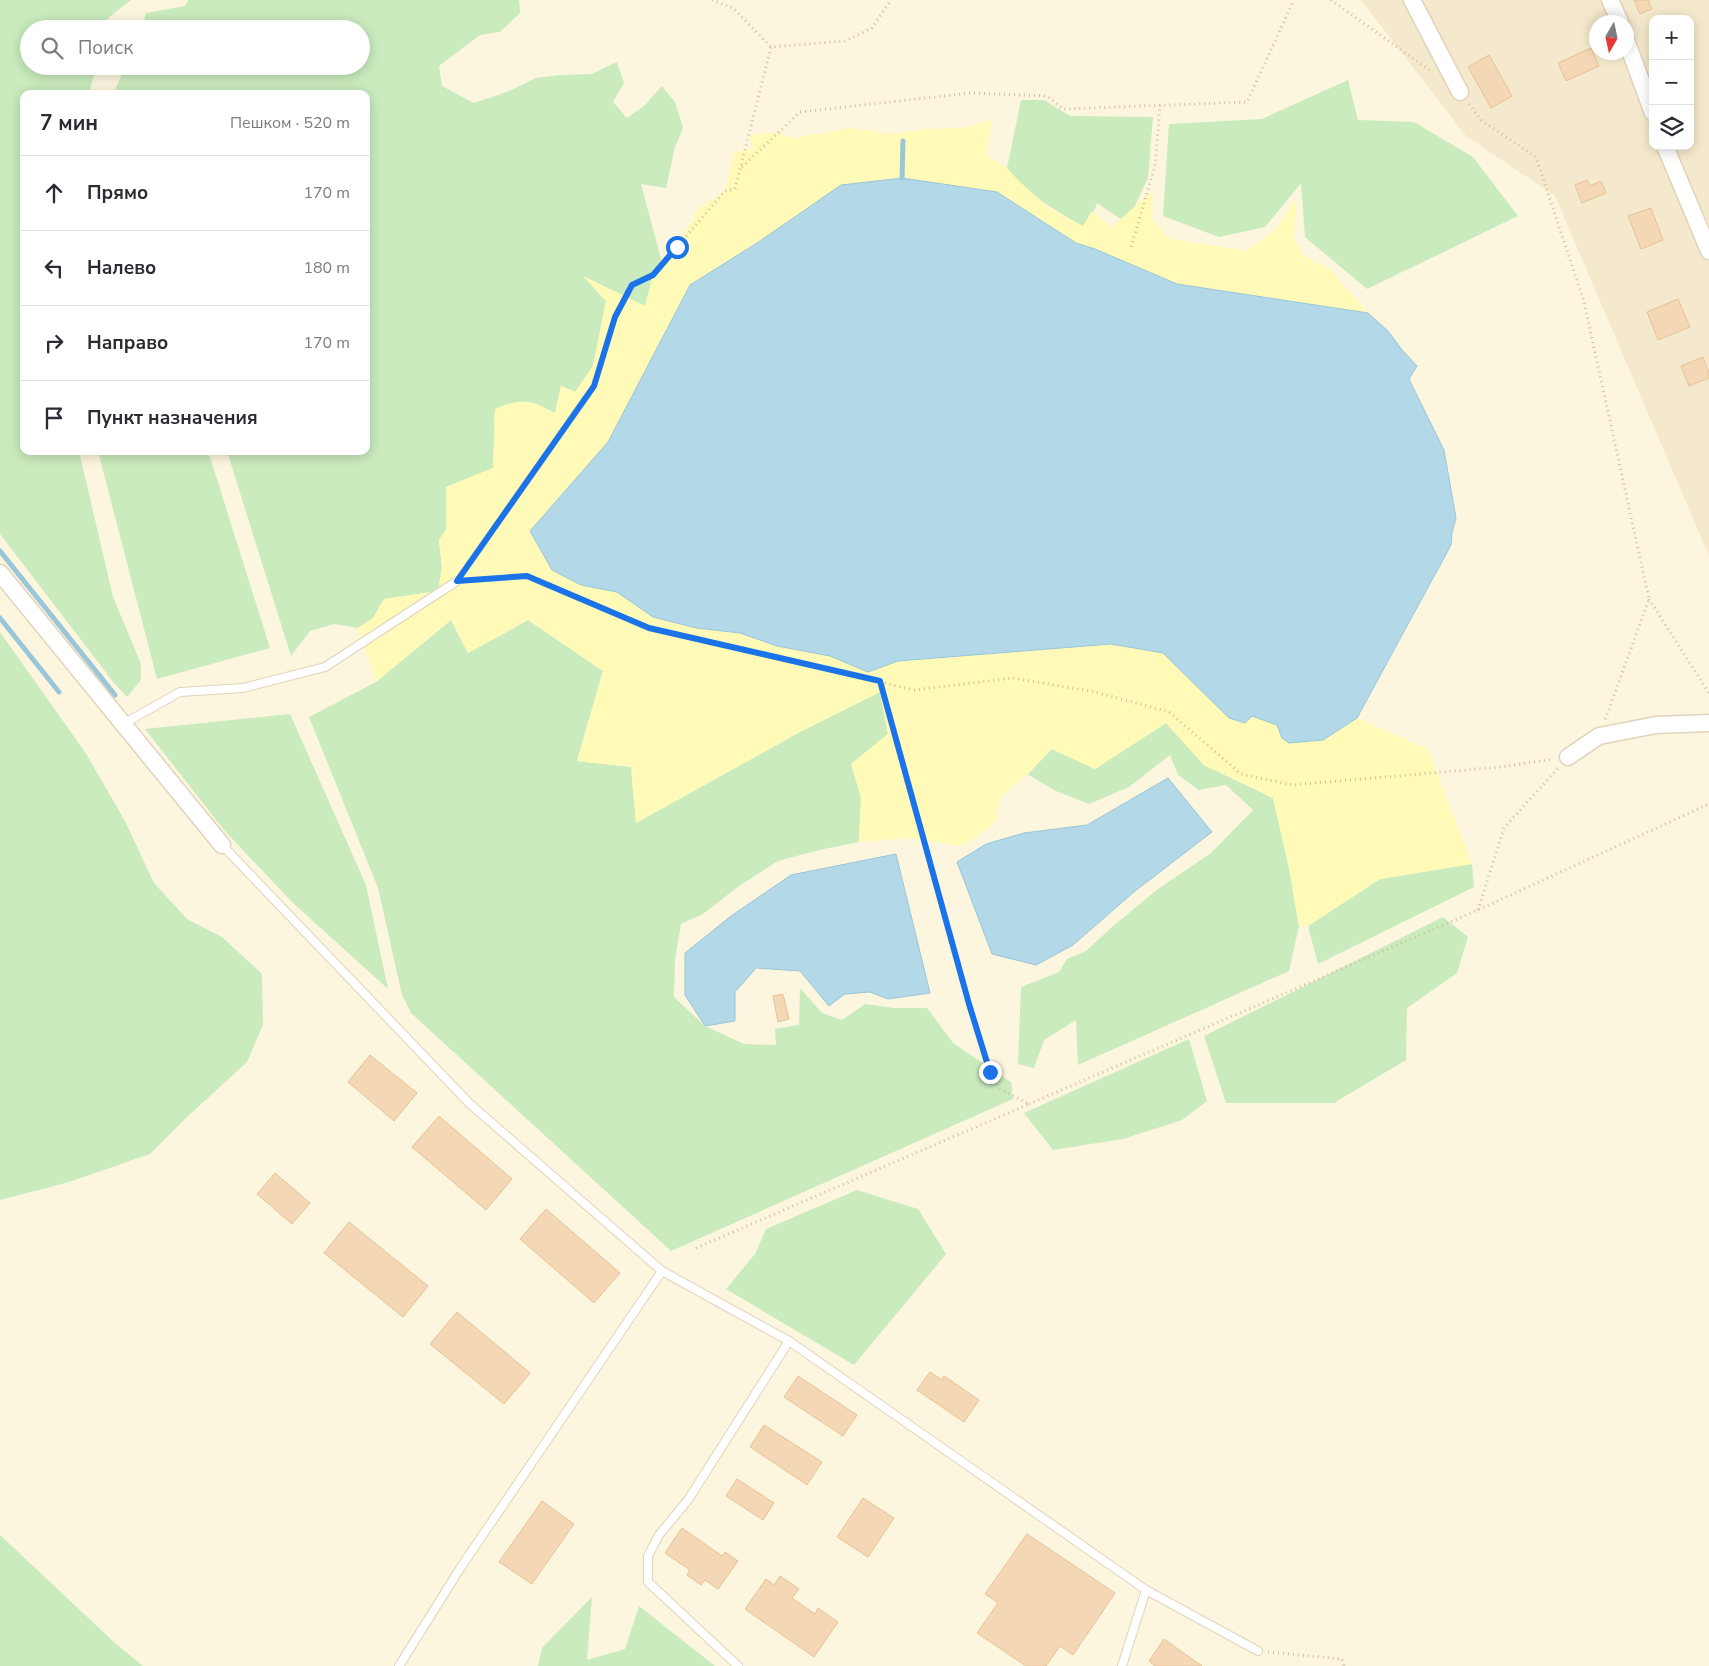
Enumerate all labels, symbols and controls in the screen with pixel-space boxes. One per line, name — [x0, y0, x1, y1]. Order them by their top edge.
north arrow — [1589, 15, 1634, 60]
map controls — [1649, 15, 1694, 150]
button: + — [1649, 15, 1694, 60]
search box — [20, 20, 370, 75]
icon: search — [38, 34, 66, 62]
text: Поиск — [78, 35, 133, 61]
button: − — [1649, 60, 1694, 105]
button: layers — [1649, 105, 1694, 150]
text: 7 мин — [40, 109, 98, 137]
text: Пешком · 520 m — [230, 112, 350, 134]
icon: ahead — [40, 179, 68, 207]
text: Прямо — [87, 180, 148, 206]
text: 170 m — [303, 182, 350, 204]
route start — [666, 236, 689, 259]
icon: left — [40, 254, 68, 282]
text: Налево — [87, 255, 156, 281]
text: 180 m — [303, 257, 350, 279]
icon: right — [40, 329, 68, 357]
text: Направо — [87, 330, 168, 356]
text: 170 m — [303, 332, 350, 354]
icon: arrive — [40, 404, 68, 432]
text: Пункт назначения — [87, 405, 258, 431]
route end — [979, 1061, 1002, 1084]

